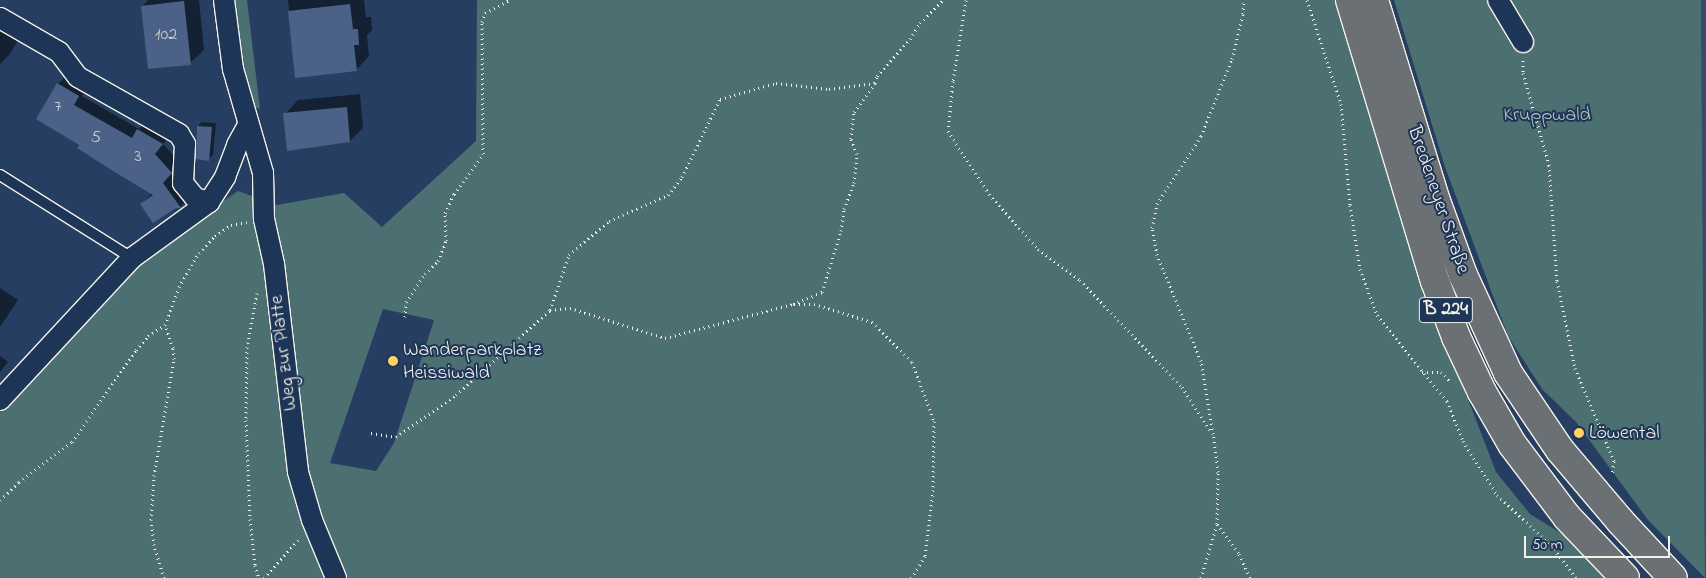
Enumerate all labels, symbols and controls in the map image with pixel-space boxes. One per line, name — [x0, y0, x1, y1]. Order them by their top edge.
house number: 102 — [155, 24, 177, 46]
house number: 7 — [54, 96, 62, 118]
park label: Kruppwald — [1503, 103, 1591, 127]
street label: Bredeneyer Straße — [1401, 123, 1475, 277]
house number: 5 — [91, 127, 101, 149]
house number: 3 — [134, 146, 142, 168]
street label: Weg zur Platte — [265, 294, 303, 412]
road number: B 224 — [1418, 294, 1474, 326]
place label: Wanderparkplatz Heissiwald — [403, 338, 542, 385]
marker: Wanderparkplatz Heissiwald — [387, 355, 399, 367]
place label: Löwental — [1589, 421, 1660, 445]
marker: Löwental — [1573, 427, 1585, 439]
scale bar — [1526, 526, 1672, 558]
text: 50 m — [1532, 534, 1562, 556]

